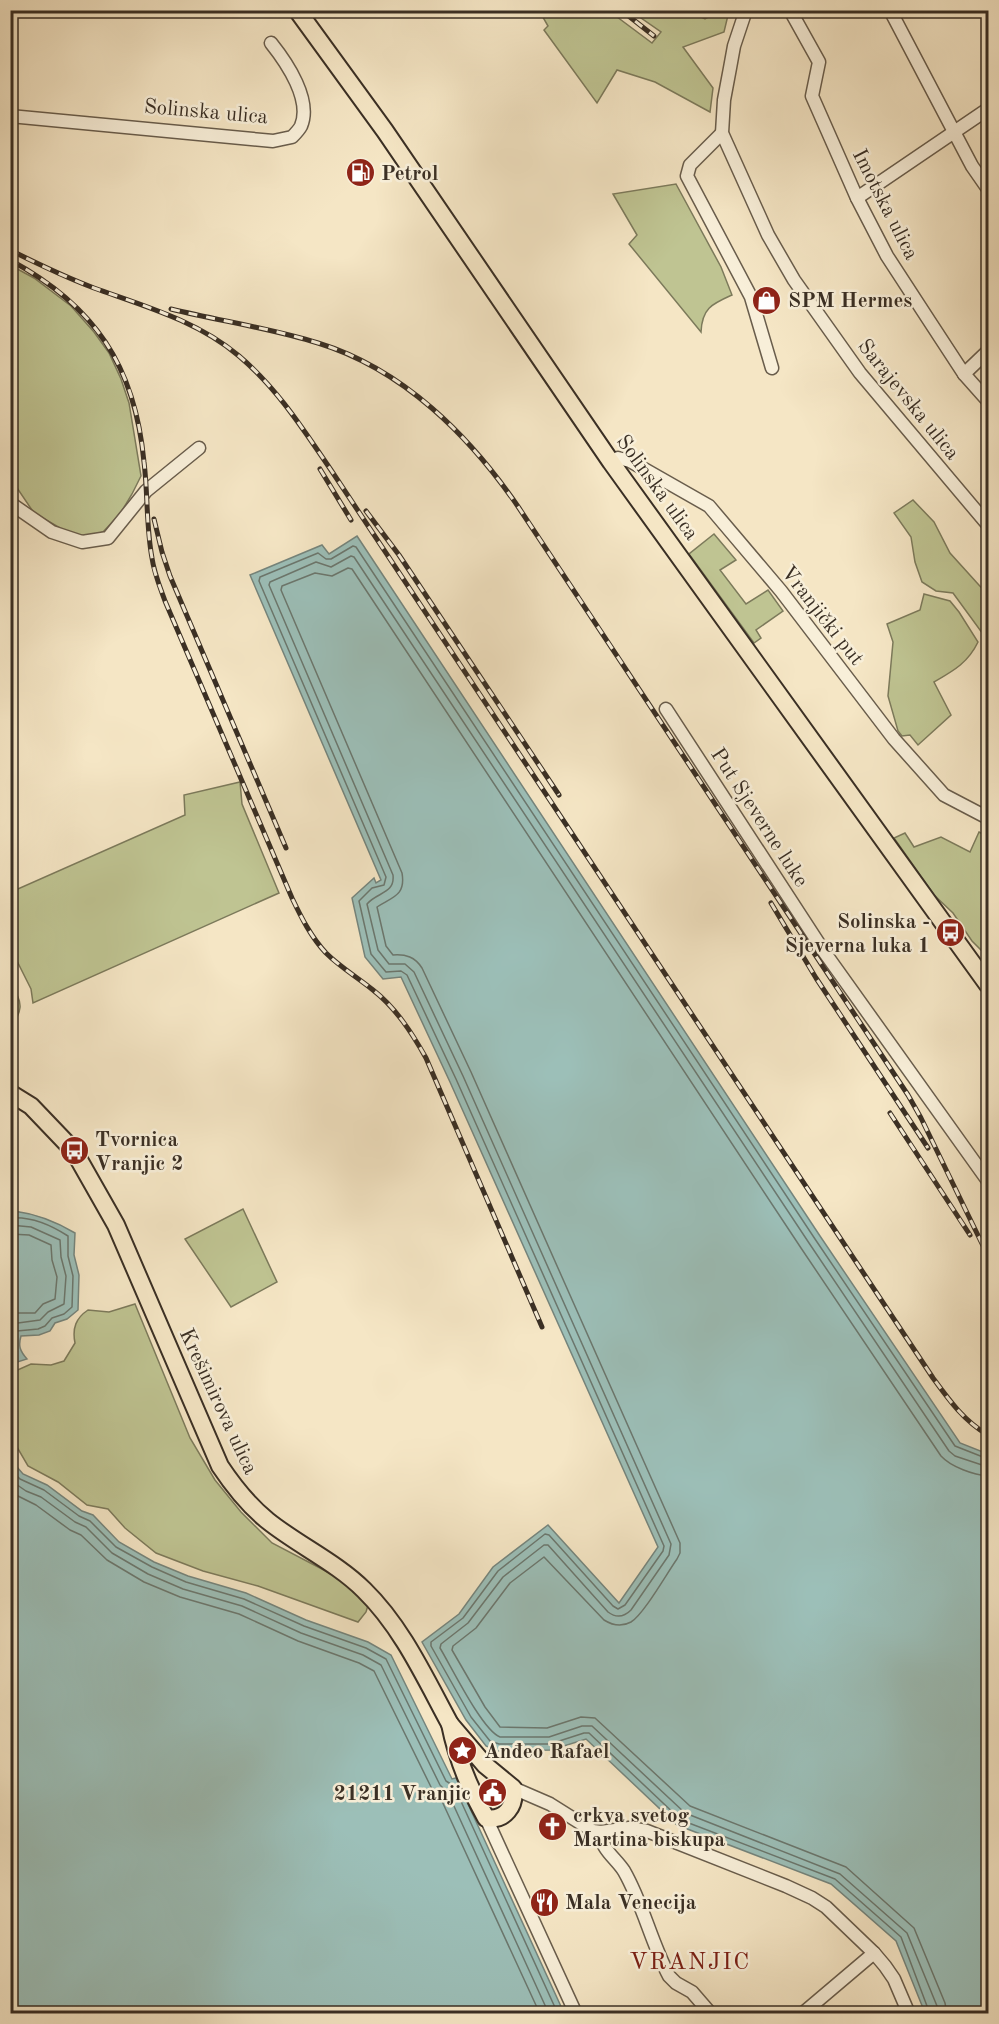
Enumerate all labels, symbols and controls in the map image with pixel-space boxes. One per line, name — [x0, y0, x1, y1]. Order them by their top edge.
street label: Solinska ulica — [143, 97, 269, 128]
street label: Imotska ulica — [848, 146, 922, 263]
fuel station icon: Petrol — [344, 157, 376, 189]
place label: Petrol — [381, 164, 438, 185]
shop icon: SPM Hermes — [751, 284, 783, 316]
place label: SPM Hermes — [788, 291, 912, 312]
street label: Sarajevska ulica — [853, 336, 963, 464]
street label: Solinska ulica — [612, 431, 702, 544]
street label: Vranjički put — [777, 562, 867, 670]
street label: Put Sjeverne luke — [706, 745, 811, 891]
place label: Solinska - Sjeverna luka 1 — [785, 912, 930, 957]
bus stop icon: Solinska - Sjeverna luka 1 — [935, 917, 967, 949]
place label: Tvornica Vranjic 2 — [95, 1130, 184, 1175]
bus stop icon: Tvornica Vranjic 2 — [58, 1135, 90, 1167]
street label: Krešimirova ulica — [175, 1325, 261, 1478]
place icon: Anđeo Rafael — [447, 1735, 479, 1767]
place label: Anđeo Rafael — [484, 1742, 610, 1763]
public building icon: 21211 Vranjic — [476, 1777, 508, 1809]
place label: 21211 Vranjic — [334, 1784, 471, 1805]
place label: crkva svetog Martina biskupa — [573, 1806, 726, 1851]
church icon: crkva svetog Martina biskupa — [536, 1811, 568, 1843]
restaurant icon: Mala Venecija — [528, 1886, 560, 1918]
place label: Mala Venecija — [565, 1893, 697, 1914]
district label: VRANJIC — [629, 1951, 751, 1975]

